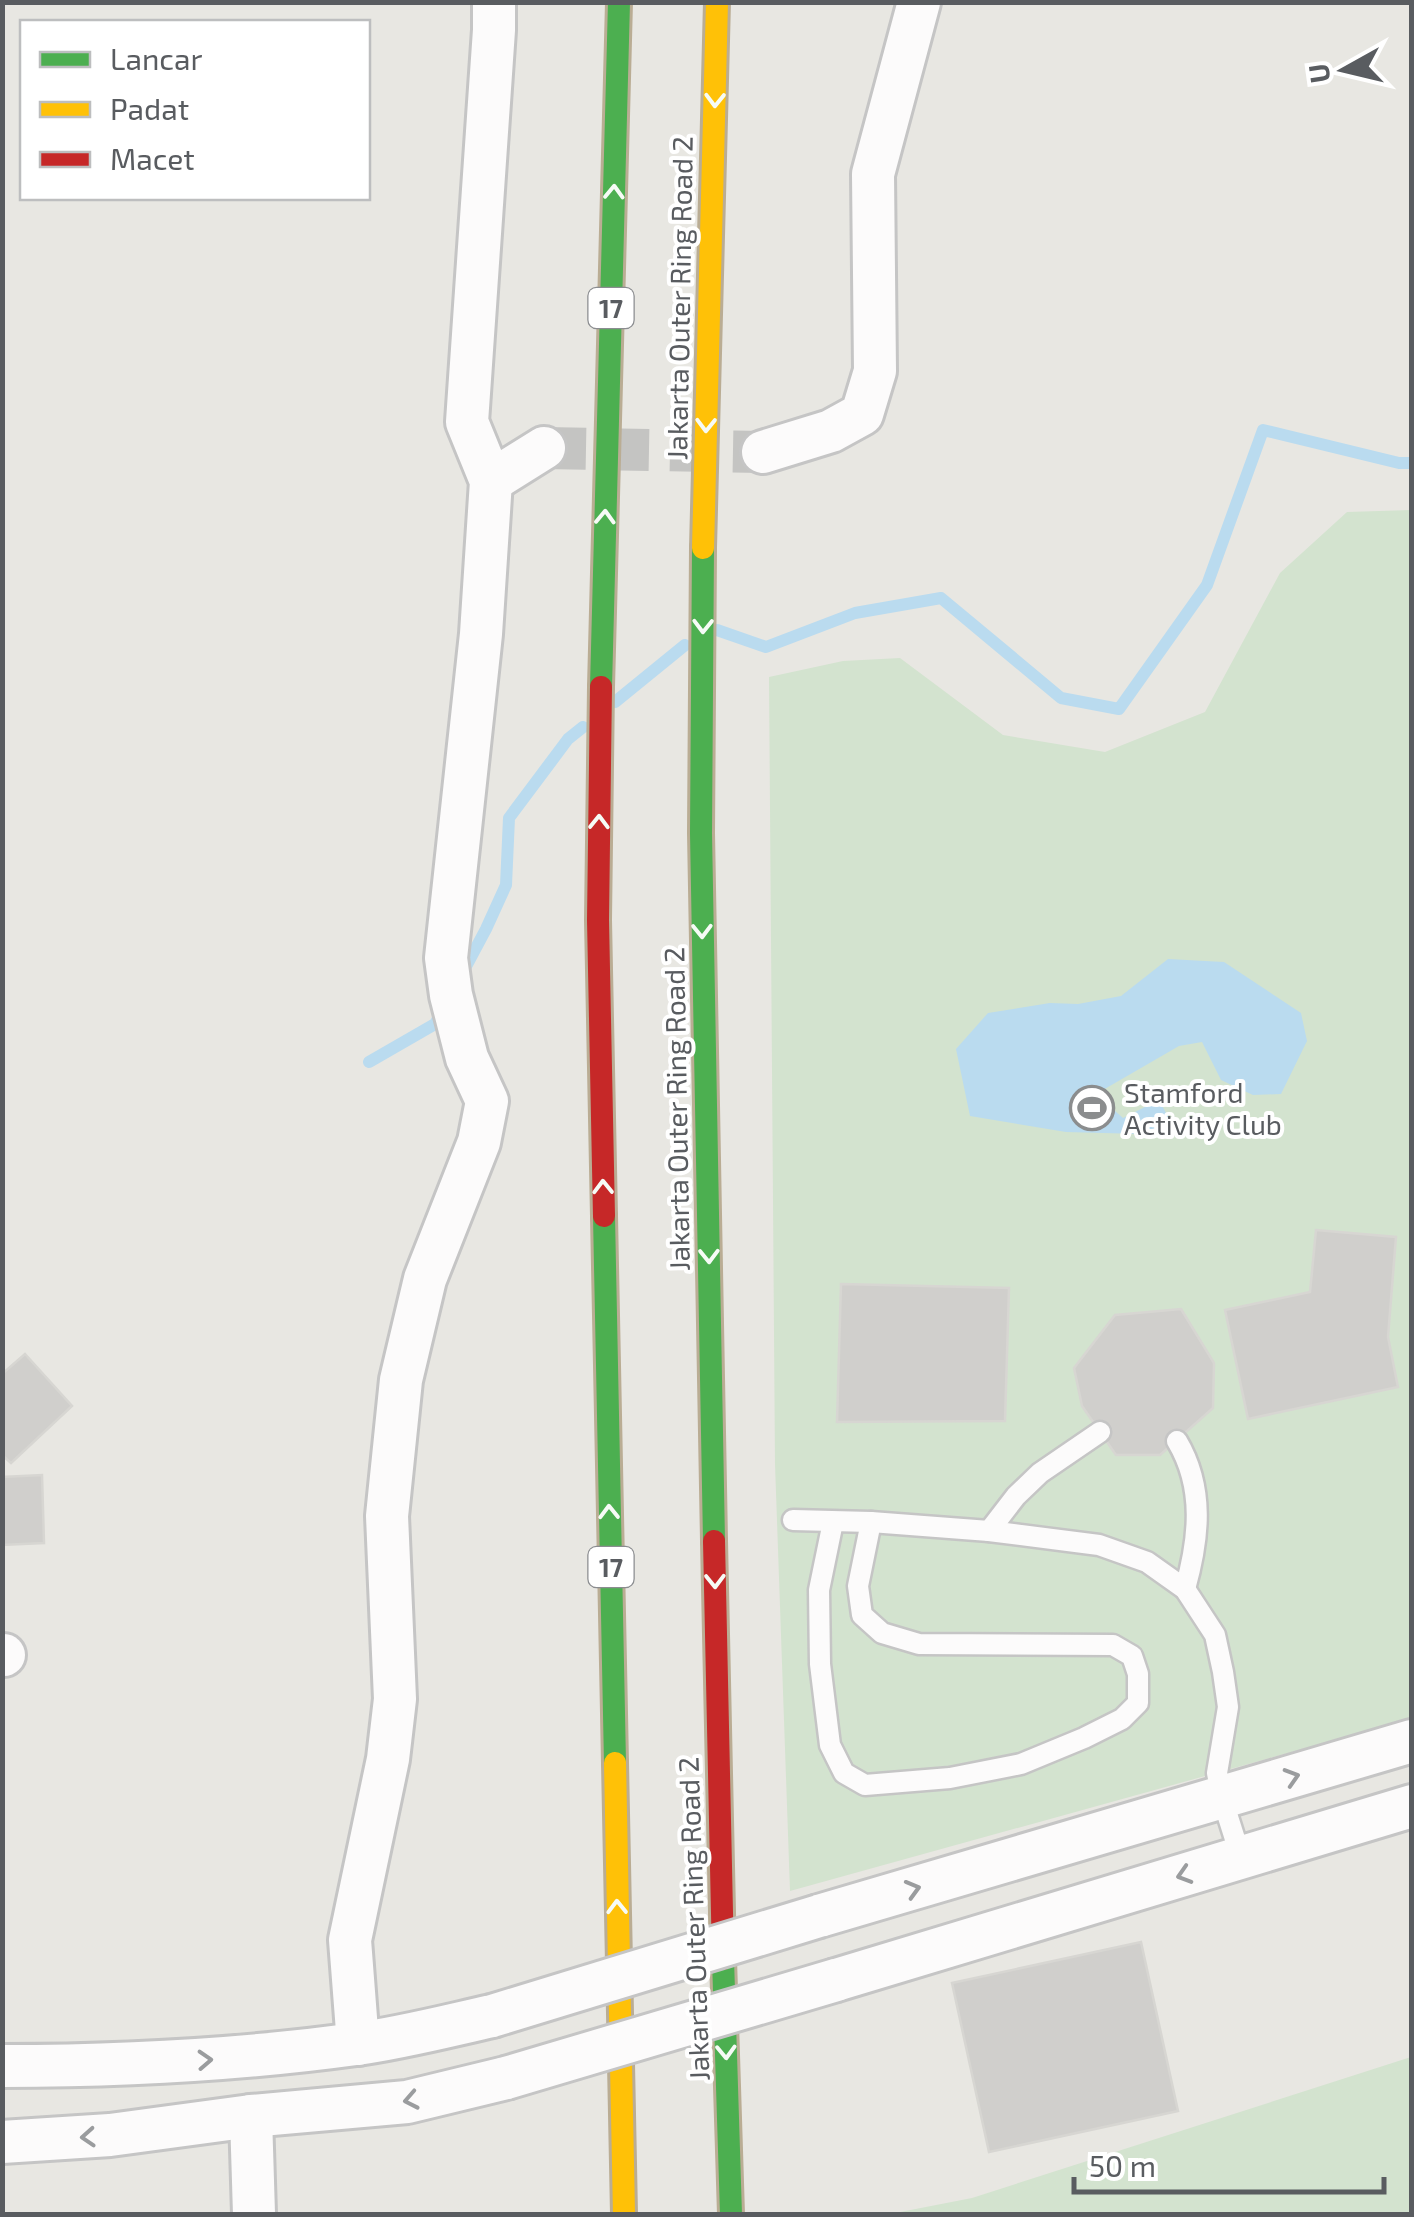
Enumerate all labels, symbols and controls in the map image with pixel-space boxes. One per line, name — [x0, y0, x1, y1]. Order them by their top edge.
legend — [20, 20, 370, 200]
north arrow — [1294, 20, 1394, 120]
text: Lancar — [110, 40, 203, 76]
text: U — [1300, 62, 1336, 86]
text: Padat — [110, 90, 189, 126]
one-way arrow — [704, 92, 725, 108]
street label: Jakarta Outer Ring Road 2 — [659, 136, 699, 460]
text: Macet — [110, 140, 195, 176]
one-way arrow — [603, 183, 624, 199]
road number: 17 — [588, 288, 634, 328]
one-way arrow — [696, 417, 717, 433]
one-way arrow — [595, 508, 616, 524]
one-way arrow — [692, 618, 713, 634]
one-way arrow — [588, 814, 610, 830]
one-way arrow — [692, 923, 713, 939]
street label: Jakarta Outer Ring Road 2 — [656, 947, 696, 1271]
place label: Stamford Activity Club — [1124, 1075, 1282, 1141]
sports icon: Stamford Activity Club — [1069, 1085, 1115, 1131]
one-way arrow — [592, 1179, 614, 1194]
one-way arrow — [698, 1248, 719, 1264]
one-way arrow — [599, 1504, 620, 1520]
road number: 17 — [588, 1547, 634, 1587]
one-way arrow — [704, 1573, 725, 1589]
street label: Jakarta Outer Ring Road 2 — [670, 1756, 716, 2082]
one-way arrow — [1283, 1768, 1300, 1789]
one-way arrow — [1177, 1863, 1194, 1884]
one-way arrow — [904, 1880, 921, 1901]
one-way arrow — [607, 1899, 628, 1915]
one-way arrow — [716, 2045, 737, 2061]
one-way arrow — [197, 2050, 213, 2071]
one-way arrow — [403, 2089, 419, 2110]
one-way arrow — [80, 2125, 96, 2147]
scale bar — [1074, 2132, 1384, 2194]
text: 50 m — [1089, 2147, 1156, 2183]

